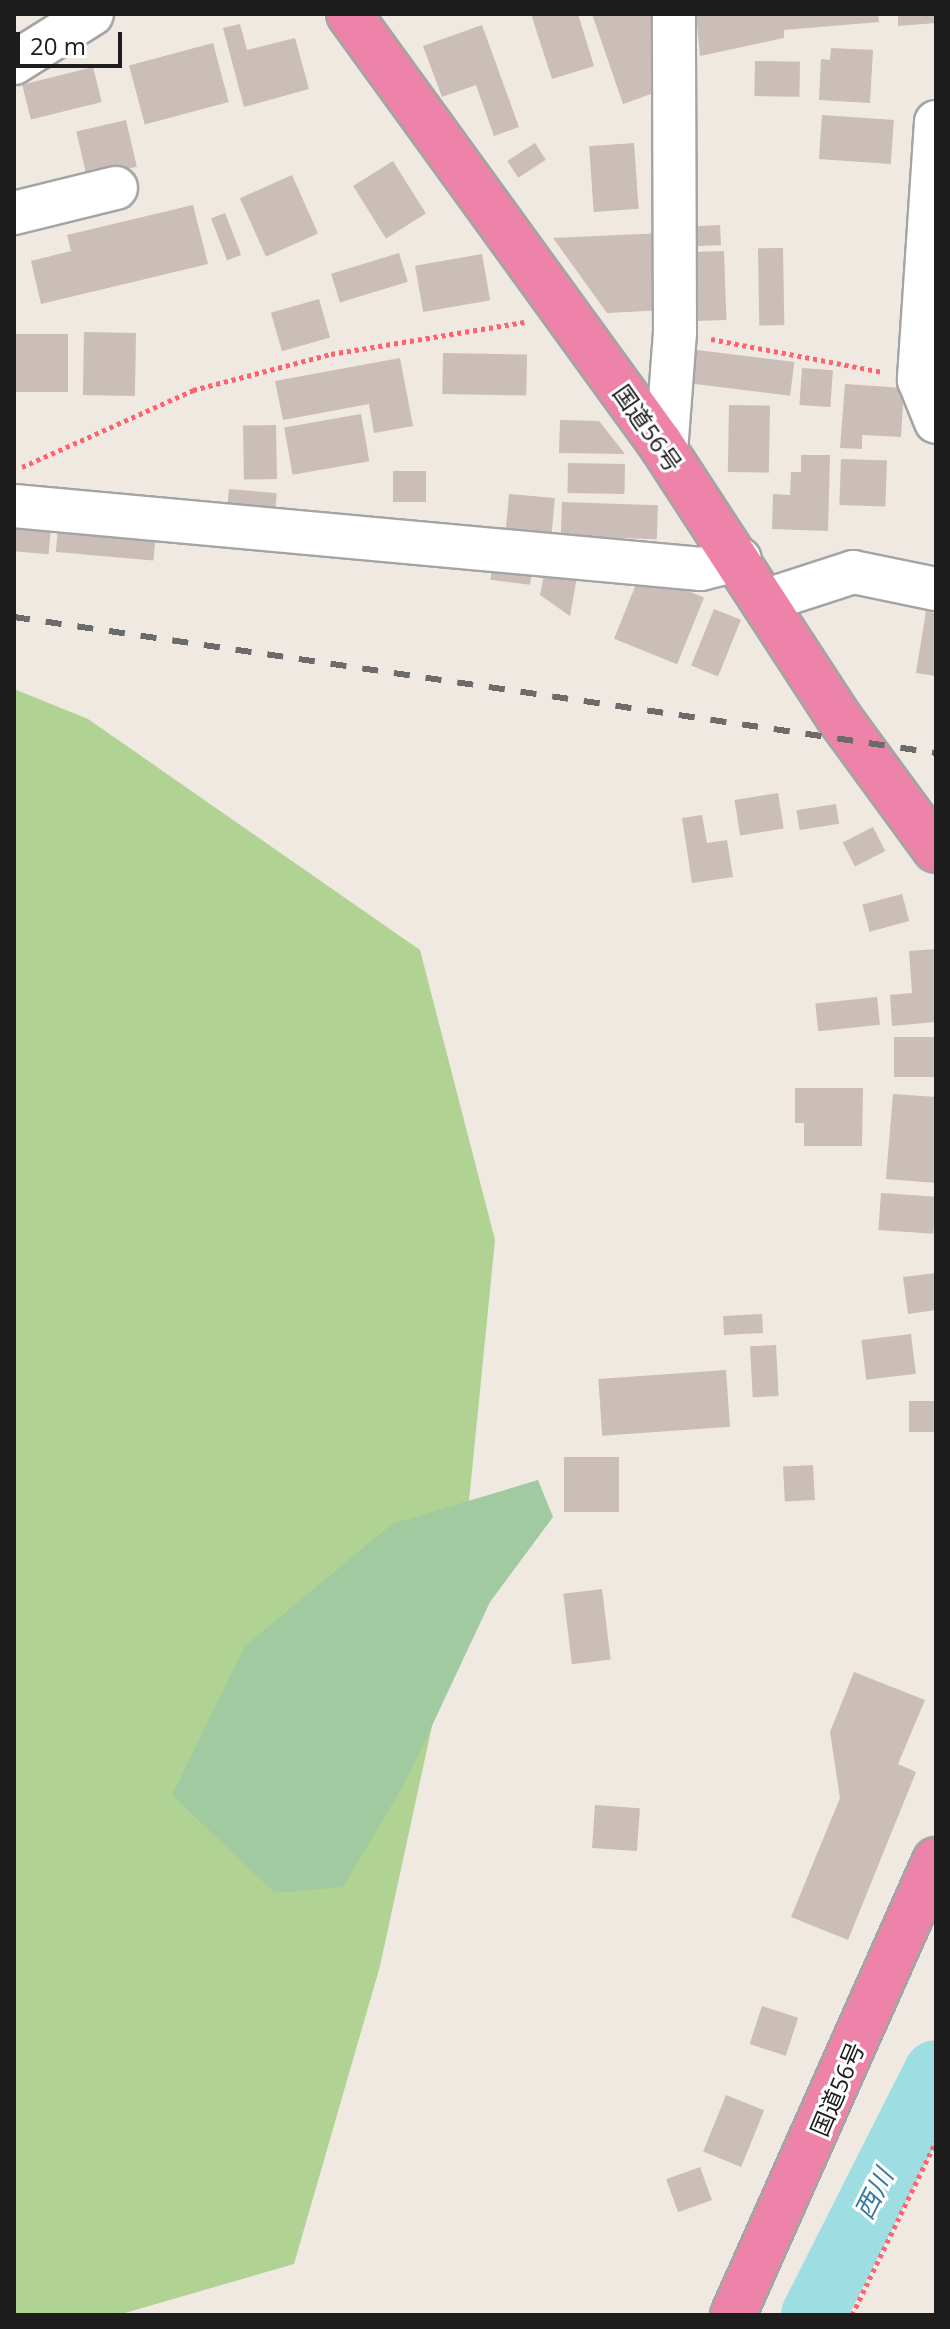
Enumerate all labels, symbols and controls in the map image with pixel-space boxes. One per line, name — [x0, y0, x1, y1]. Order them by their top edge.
scale bar — [20, 16, 126, 66]
text: 20 m — [30, 29, 86, 62]
street label: 国道56号 — [608, 379, 688, 477]
street label: 国道56号 — [804, 2038, 870, 2140]
water label: 西川 — [848, 2164, 900, 2224]

